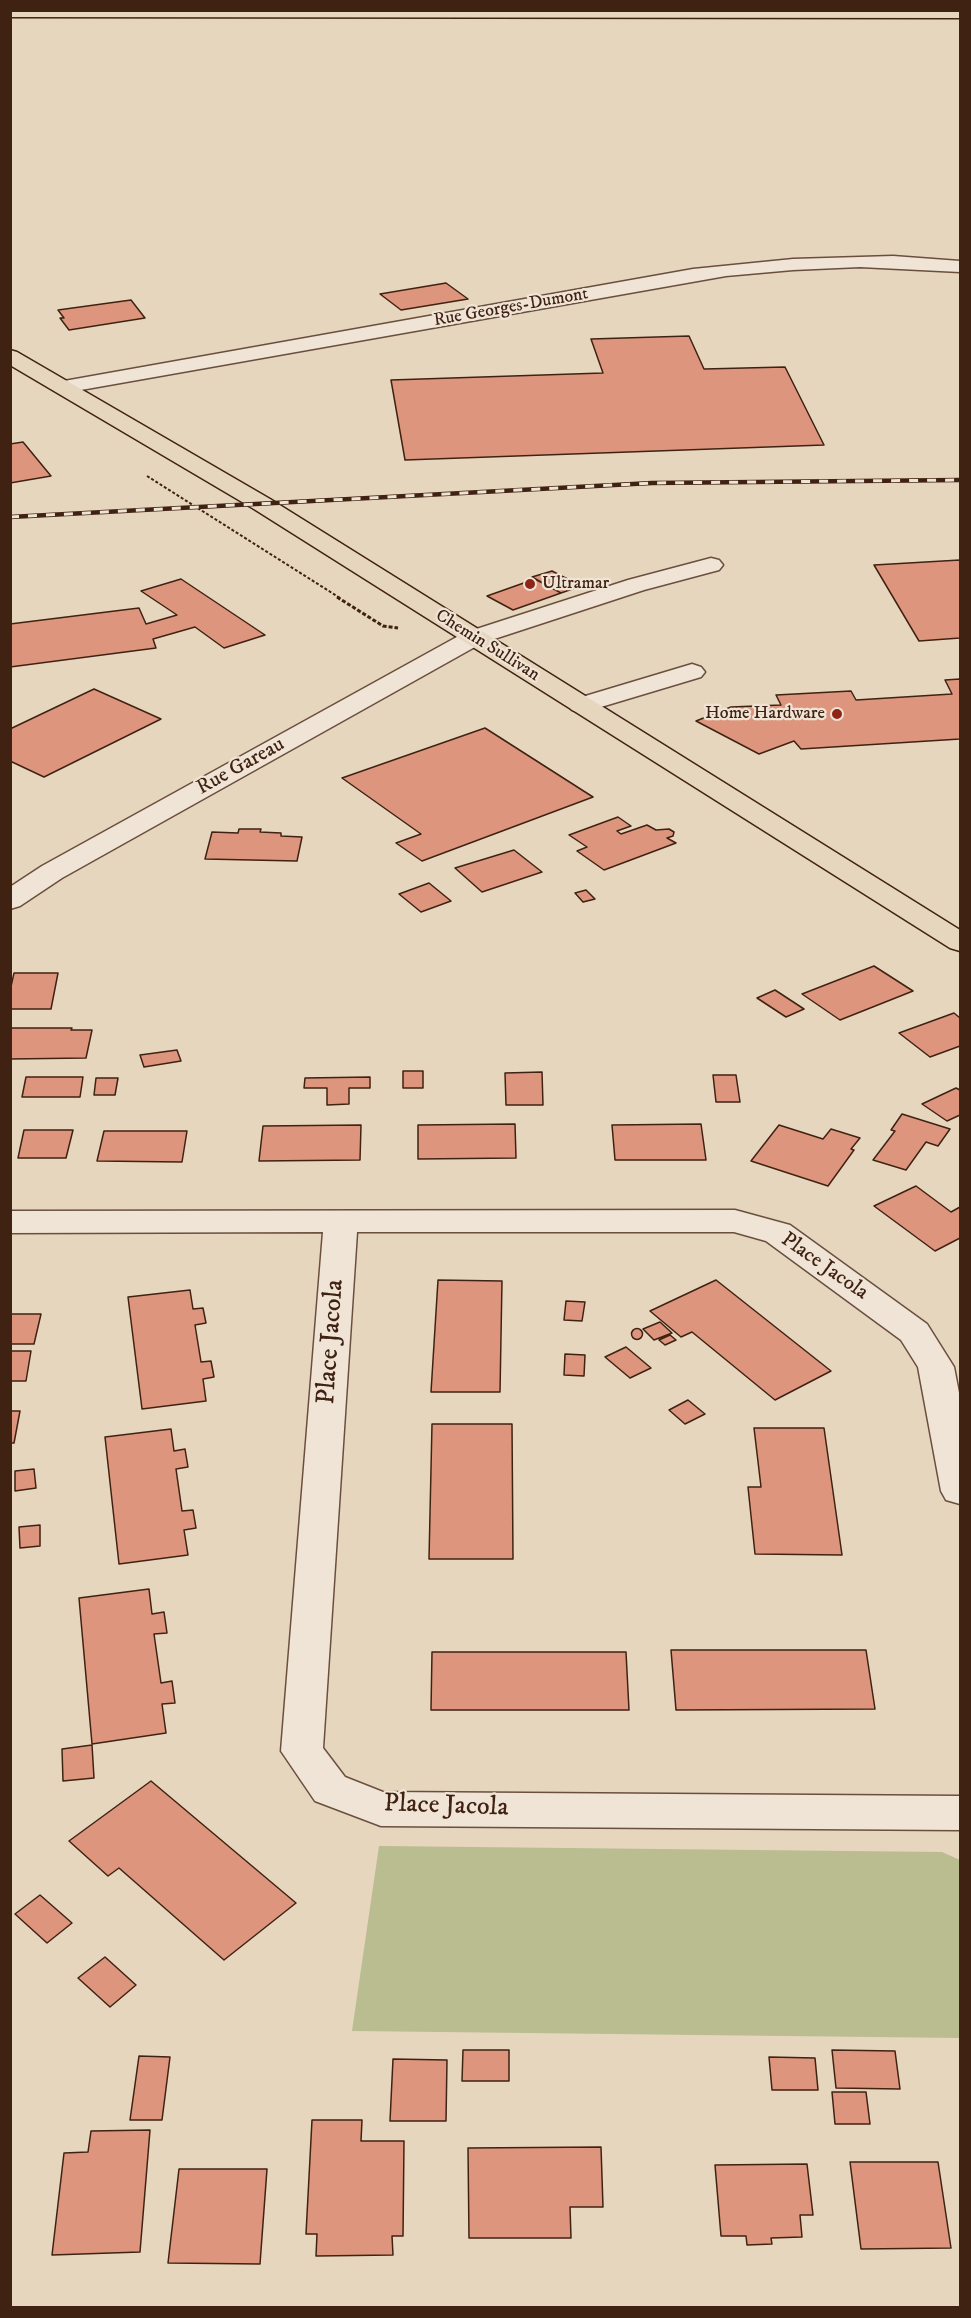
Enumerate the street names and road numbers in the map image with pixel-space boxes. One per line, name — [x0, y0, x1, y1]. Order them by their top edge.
street label: Rue Georges-Dumont — [432, 284, 590, 332]
street label: Chemin Sullivan — [431, 605, 543, 687]
street label: Rue Gareau — [193, 733, 289, 801]
street label: Place Jacola — [775, 1228, 873, 1306]
street label: Place Jacola — [312, 1279, 352, 1405]
street label: Place Jacola — [383, 1789, 509, 1825]

